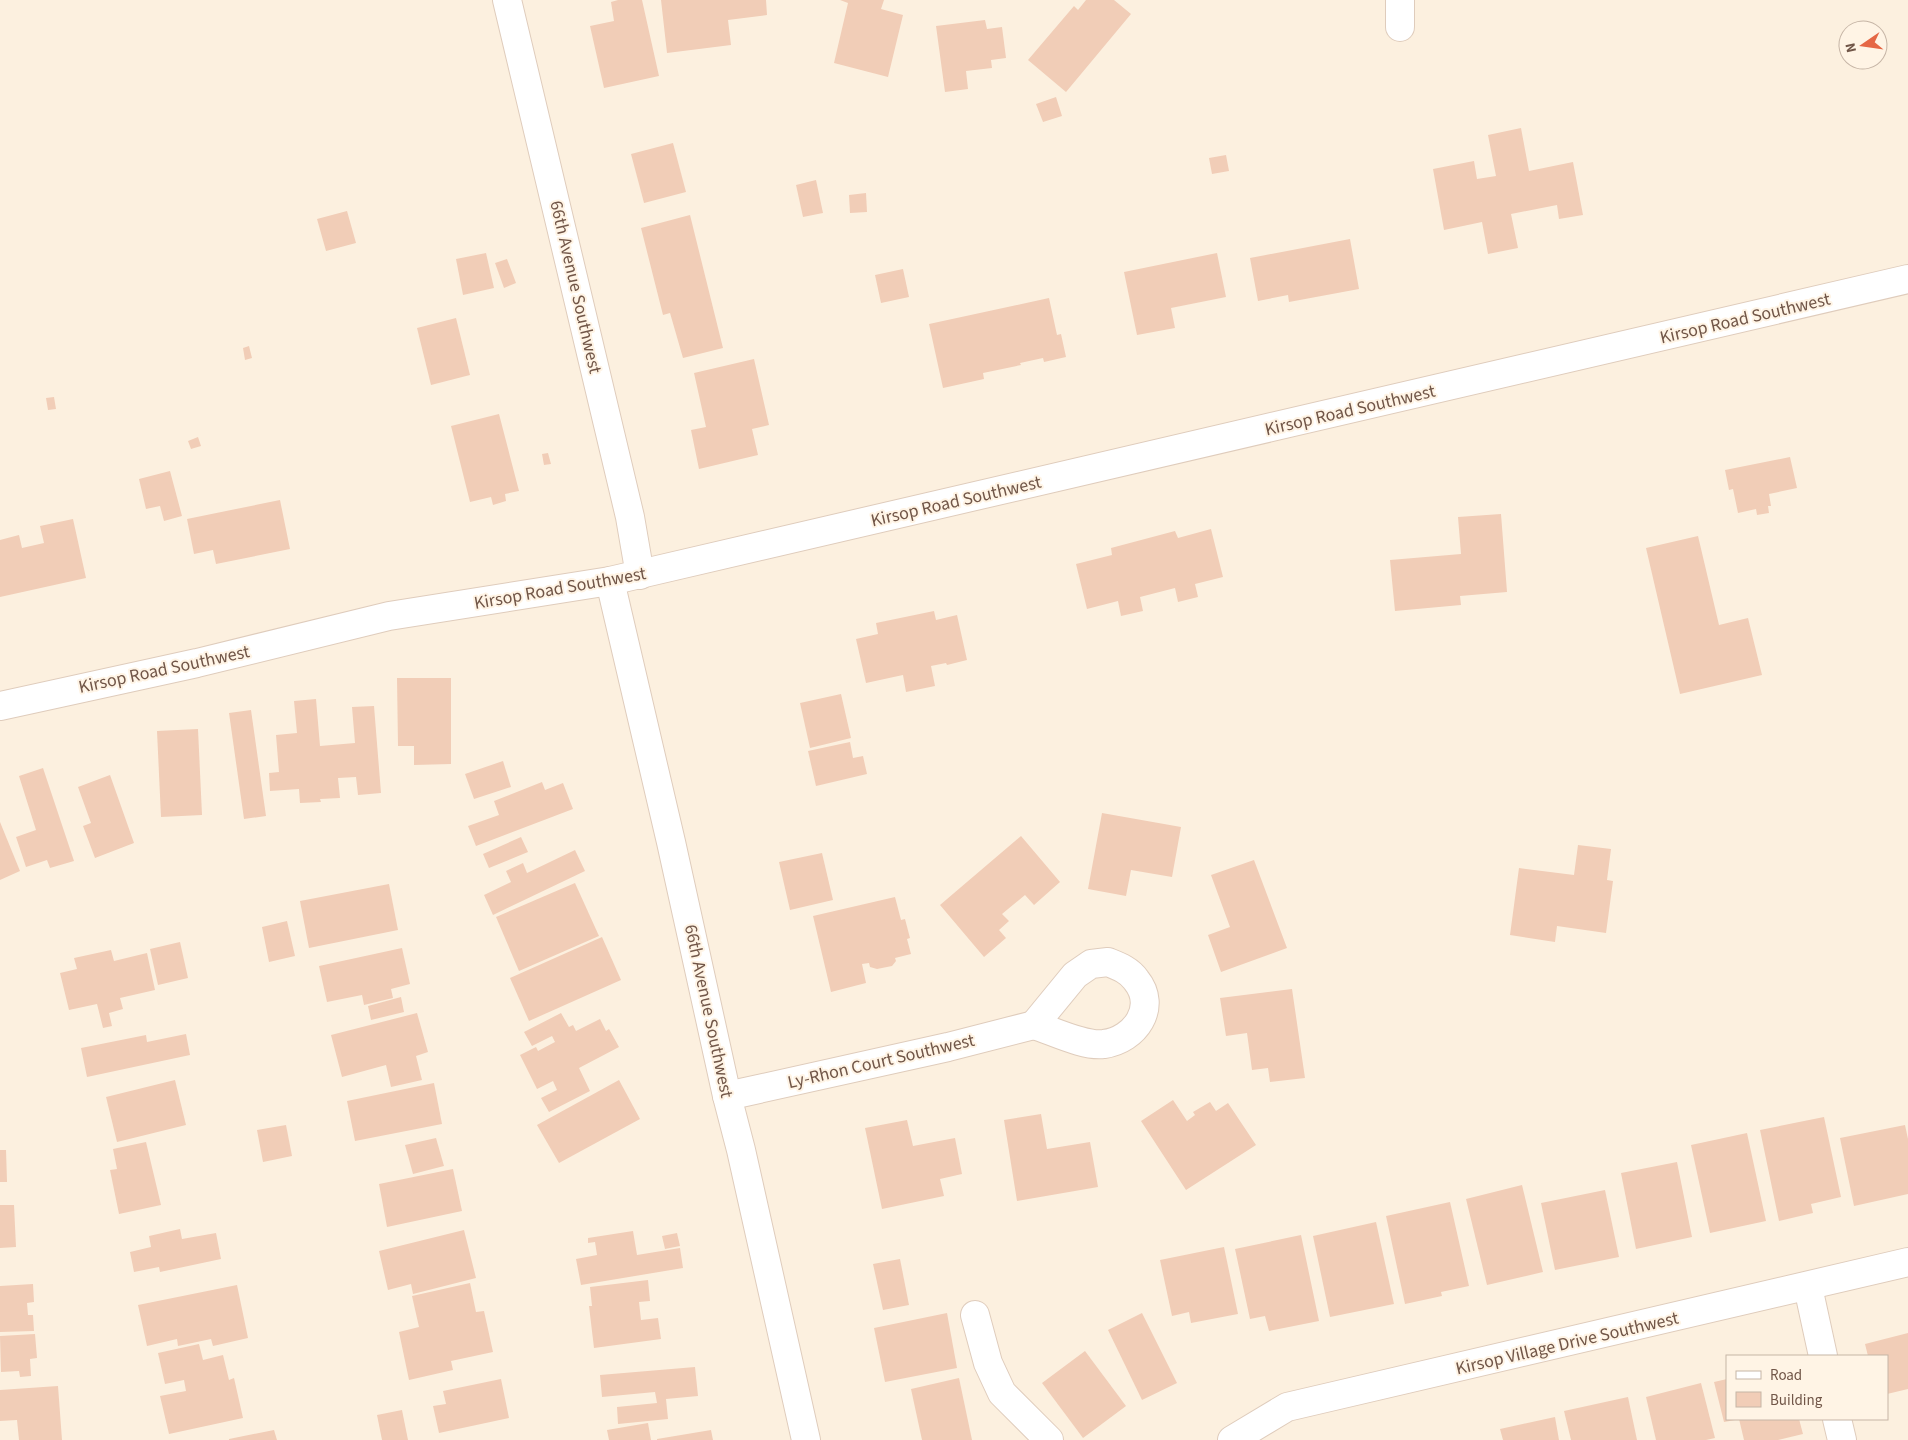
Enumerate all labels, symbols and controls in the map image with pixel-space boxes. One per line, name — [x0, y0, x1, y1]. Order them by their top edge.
north arrow — [1838, 20, 1888, 70]
text: N — [1841, 41, 1862, 54]
street label: 66th Avenue Southwest — [543, 198, 608, 376]
street label: Kirsop Road Southwest — [1657, 287, 1833, 350]
street label: Kirsop Road Southwest — [1262, 379, 1438, 442]
street label: Kirsop Road Southwest — [868, 470, 1044, 533]
street label: Kirsop Road Southwest — [472, 561, 648, 616]
street label: Kirsop Road Southwest — [76, 639, 252, 700]
street label: 66th Avenue Southwest — [678, 922, 739, 1100]
street label: Ly-Rhon Court Southwest — [785, 1028, 977, 1095]
street label: Kirsop Village Drive Southwest — [1453, 1306, 1681, 1381]
legend — [1726, 1355, 1888, 1420]
text: Road — [1770, 1365, 1802, 1386]
text: Building — [1770, 1390, 1823, 1411]

